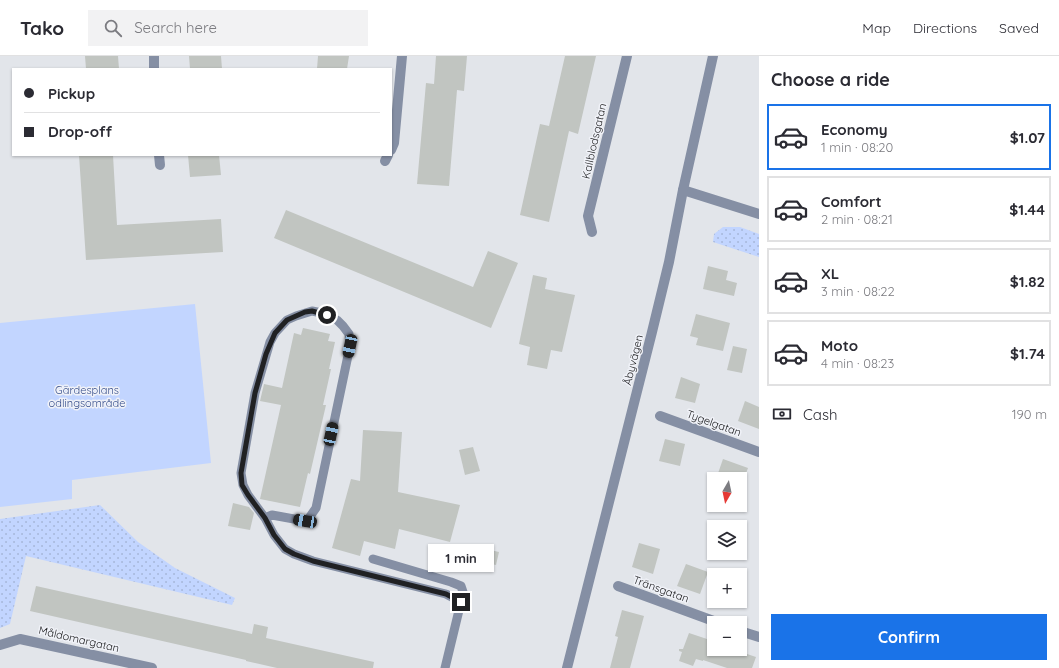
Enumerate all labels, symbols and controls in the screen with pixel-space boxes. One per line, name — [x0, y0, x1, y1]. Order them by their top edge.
search box — [88, 10, 368, 46]
text: Tako — [20, 16, 64, 40]
icon: search — [102, 17, 124, 39]
text: Search here — [134, 18, 217, 37]
text: Map — [862, 19, 891, 37]
text: Directions — [913, 19, 977, 37]
text: Saved — [999, 19, 1039, 37]
text: Choose a ride — [771, 68, 890, 91]
text: Pickup — [48, 84, 95, 103]
street label: Kallblodsgatan — [579, 102, 609, 180]
icon: car — [773, 119, 809, 155]
text: Economy — [821, 120, 888, 139]
text: Drop-off — [48, 122, 112, 141]
text: $1.07 — [1010, 128, 1045, 147]
text: 1 min · 08:20 — [821, 139, 893, 155]
icon: car — [773, 191, 809, 227]
text: Comfort — [821, 192, 882, 211]
text: $1.44 — [1009, 200, 1045, 219]
text: 2 min · 08:21 — [821, 211, 893, 227]
icon: car — [773, 263, 809, 299]
text: XL — [821, 264, 839, 283]
text: $1.82 — [1010, 272, 1045, 291]
text: 3 min · 08:22 — [821, 283, 895, 299]
route start — [318, 306, 336, 324]
car — [342, 333, 358, 359]
street label: Åbyvägen — [620, 333, 646, 387]
icon: car — [773, 335, 809, 371]
text: Moto — [821, 336, 858, 355]
text: $1.74 — [1010, 344, 1045, 363]
text: 4 min · 08:23 — [821, 355, 894, 371]
park label: Gärdesplans odlingsområde — [49, 383, 125, 410]
icon: cash — [771, 403, 793, 425]
text: Cash — [803, 405, 837, 424]
text: 190 m — [1012, 406, 1047, 422]
street label: Tygelgatan — [685, 407, 743, 439]
car — [323, 421, 339, 447]
north arrow — [707, 472, 747, 512]
map controls — [707, 472, 747, 656]
car — [292, 513, 318, 529]
button: layers — [707, 520, 747, 560]
callout: 1 min — [428, 544, 494, 572]
text: 1 min — [445, 550, 477, 566]
button: + — [707, 568, 747, 608]
street label: Tränsgatan — [631, 572, 691, 606]
route end — [452, 593, 470, 611]
button: Confirm — [771, 614, 1047, 660]
button: − — [707, 616, 747, 656]
street label: Måldomargatan — [37, 623, 121, 655]

